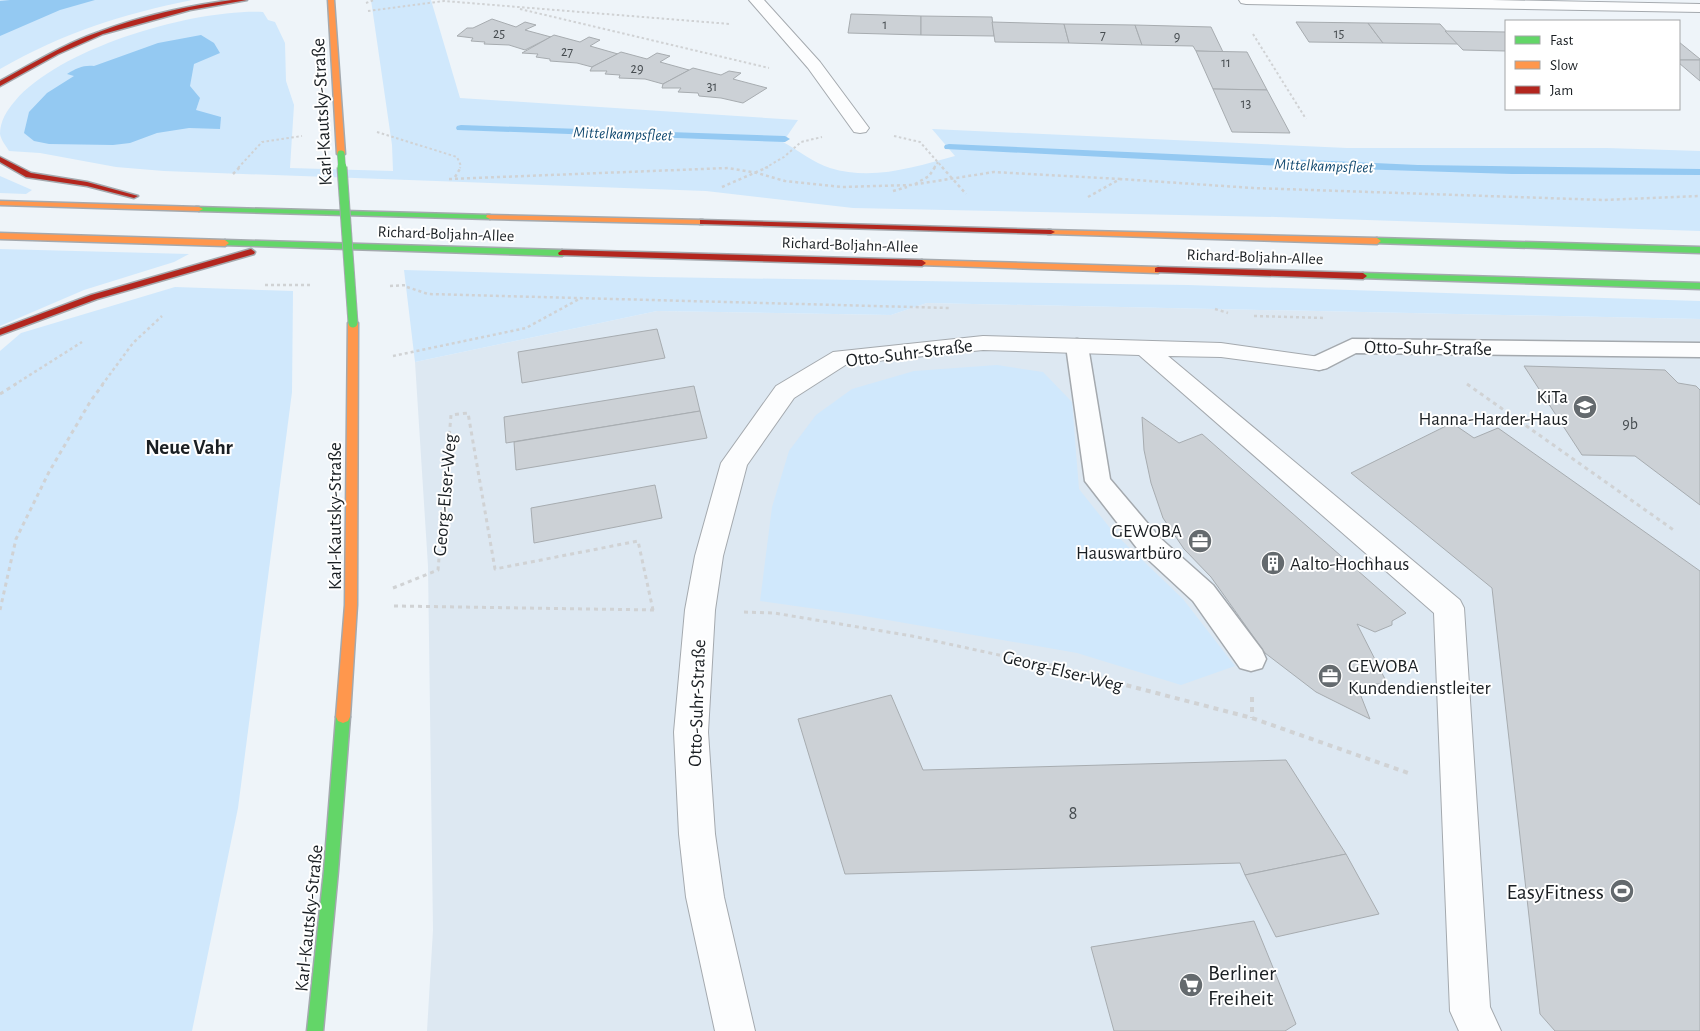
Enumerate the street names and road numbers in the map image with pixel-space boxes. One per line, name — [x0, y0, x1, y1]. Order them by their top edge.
street label: Karl-Kautsky-Straße — [309, 38, 336, 186]
street label: Richard-Boljahn-Allee — [377, 224, 515, 245]
street label: Richard-Boljahn-Allee — [781, 235, 919, 256]
street label: Richard-Boljahn-Allee — [1186, 247, 1324, 268]
street label: Otto-Suhr-Straße — [845, 336, 974, 371]
street label: Otto-Suhr-Straße — [1364, 338, 1492, 359]
street label: Georg-Elser-Weg — [431, 432, 460, 557]
street label: Karl-Kautsky-Straße — [326, 442, 345, 590]
street label: Otto-Suhr-Straße — [686, 639, 709, 767]
street label: Georg-Elser-Weg — [1001, 647, 1125, 696]
street label: Karl-Kautsky-Straße — [292, 844, 327, 993]

